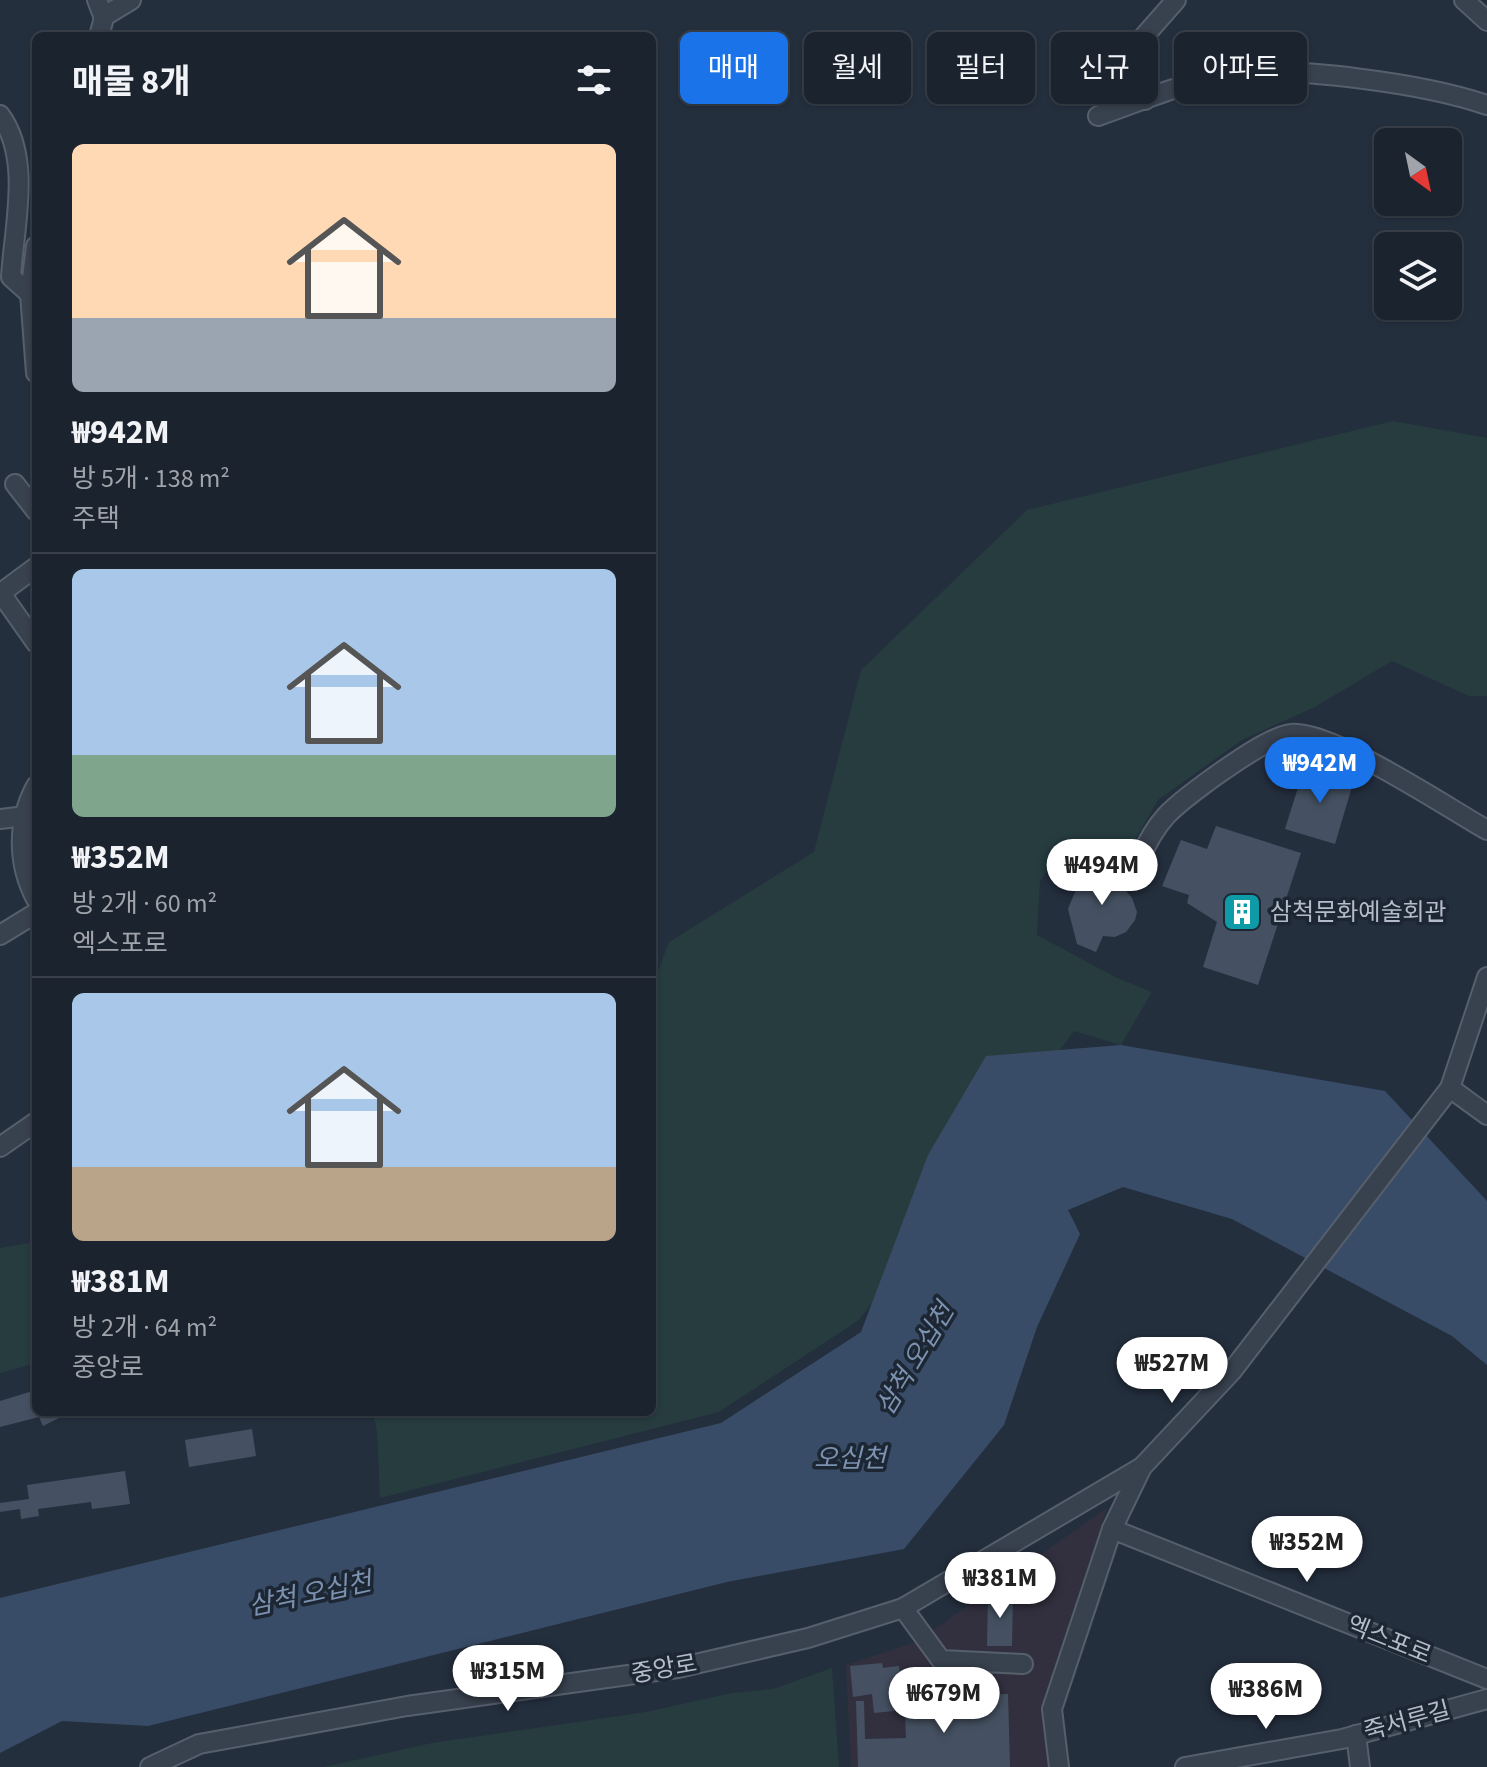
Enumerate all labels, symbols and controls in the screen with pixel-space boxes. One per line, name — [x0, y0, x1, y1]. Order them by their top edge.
chip: 매매 — [680, 32, 788, 104]
chip: 월세 — [804, 32, 911, 104]
chip: 필터 — [927, 32, 1035, 104]
chip: 신규 — [1051, 32, 1158, 104]
chip: 아파트 — [1174, 32, 1307, 104]
text: 매물 8개 — [72, 58, 191, 107]
icon: filters — [572, 58, 616, 102]
north arrow — [1374, 128, 1462, 216]
map controls — [1374, 128, 1462, 320]
icon: home — [272, 196, 416, 340]
button: layers — [1374, 232, 1462, 320]
text: ₩942M — [72, 408, 170, 457]
text: 방 5개 · 138 m² — [72, 460, 230, 497]
text: 주택 — [72, 500, 120, 537]
icon: home — [272, 621, 416, 765]
pin: ₩942M — [1264, 737, 1376, 805]
text: ₩942M — [1283, 744, 1357, 781]
text: ₩352M — [72, 833, 170, 882]
pin: ₩494M — [1046, 839, 1158, 907]
text: ₩494M — [1065, 846, 1139, 883]
text: 방 2개 · 60 m² — [72, 885, 217, 922]
building icon: 삼척문화예술회관 — [1221, 891, 1263, 933]
place label: 삼척문화예술회관 — [1270, 895, 1447, 930]
text: 엑스포로 — [72, 925, 168, 962]
icon: home — [272, 1045, 416, 1189]
text: ₩381M — [72, 1257, 170, 1306]
water label: 삼척 오십천 — [867, 1293, 965, 1422]
text: 방 2개 · 64 m² — [72, 1309, 217, 1346]
pin: ₩527M — [1116, 1337, 1228, 1405]
text: ₩527M — [1135, 1344, 1209, 1381]
text: 중앙로 — [72, 1349, 144, 1386]
water label: 오십천 — [814, 1440, 889, 1477]
pin: ₩352M — [1251, 1516, 1363, 1584]
text: ₩352M — [1270, 1523, 1344, 1560]
pin: ₩381M — [944, 1552, 1056, 1620]
text: ₩381M — [963, 1559, 1037, 1596]
water label: 삼척 오십천 — [245, 1562, 378, 1625]
street label: 엑스포로 — [1341, 1607, 1437, 1673]
pin: ₩315M — [452, 1645, 564, 1713]
street label: 중앙로 — [628, 1646, 700, 1692]
text: ₩315M — [471, 1652, 545, 1689]
pin: ₩386M — [1210, 1663, 1322, 1731]
pin: ₩679M — [888, 1667, 1000, 1735]
text: ₩386M — [1229, 1670, 1303, 1707]
text: ₩679M — [907, 1674, 981, 1711]
street label: 죽서루길 — [1360, 1693, 1454, 1749]

